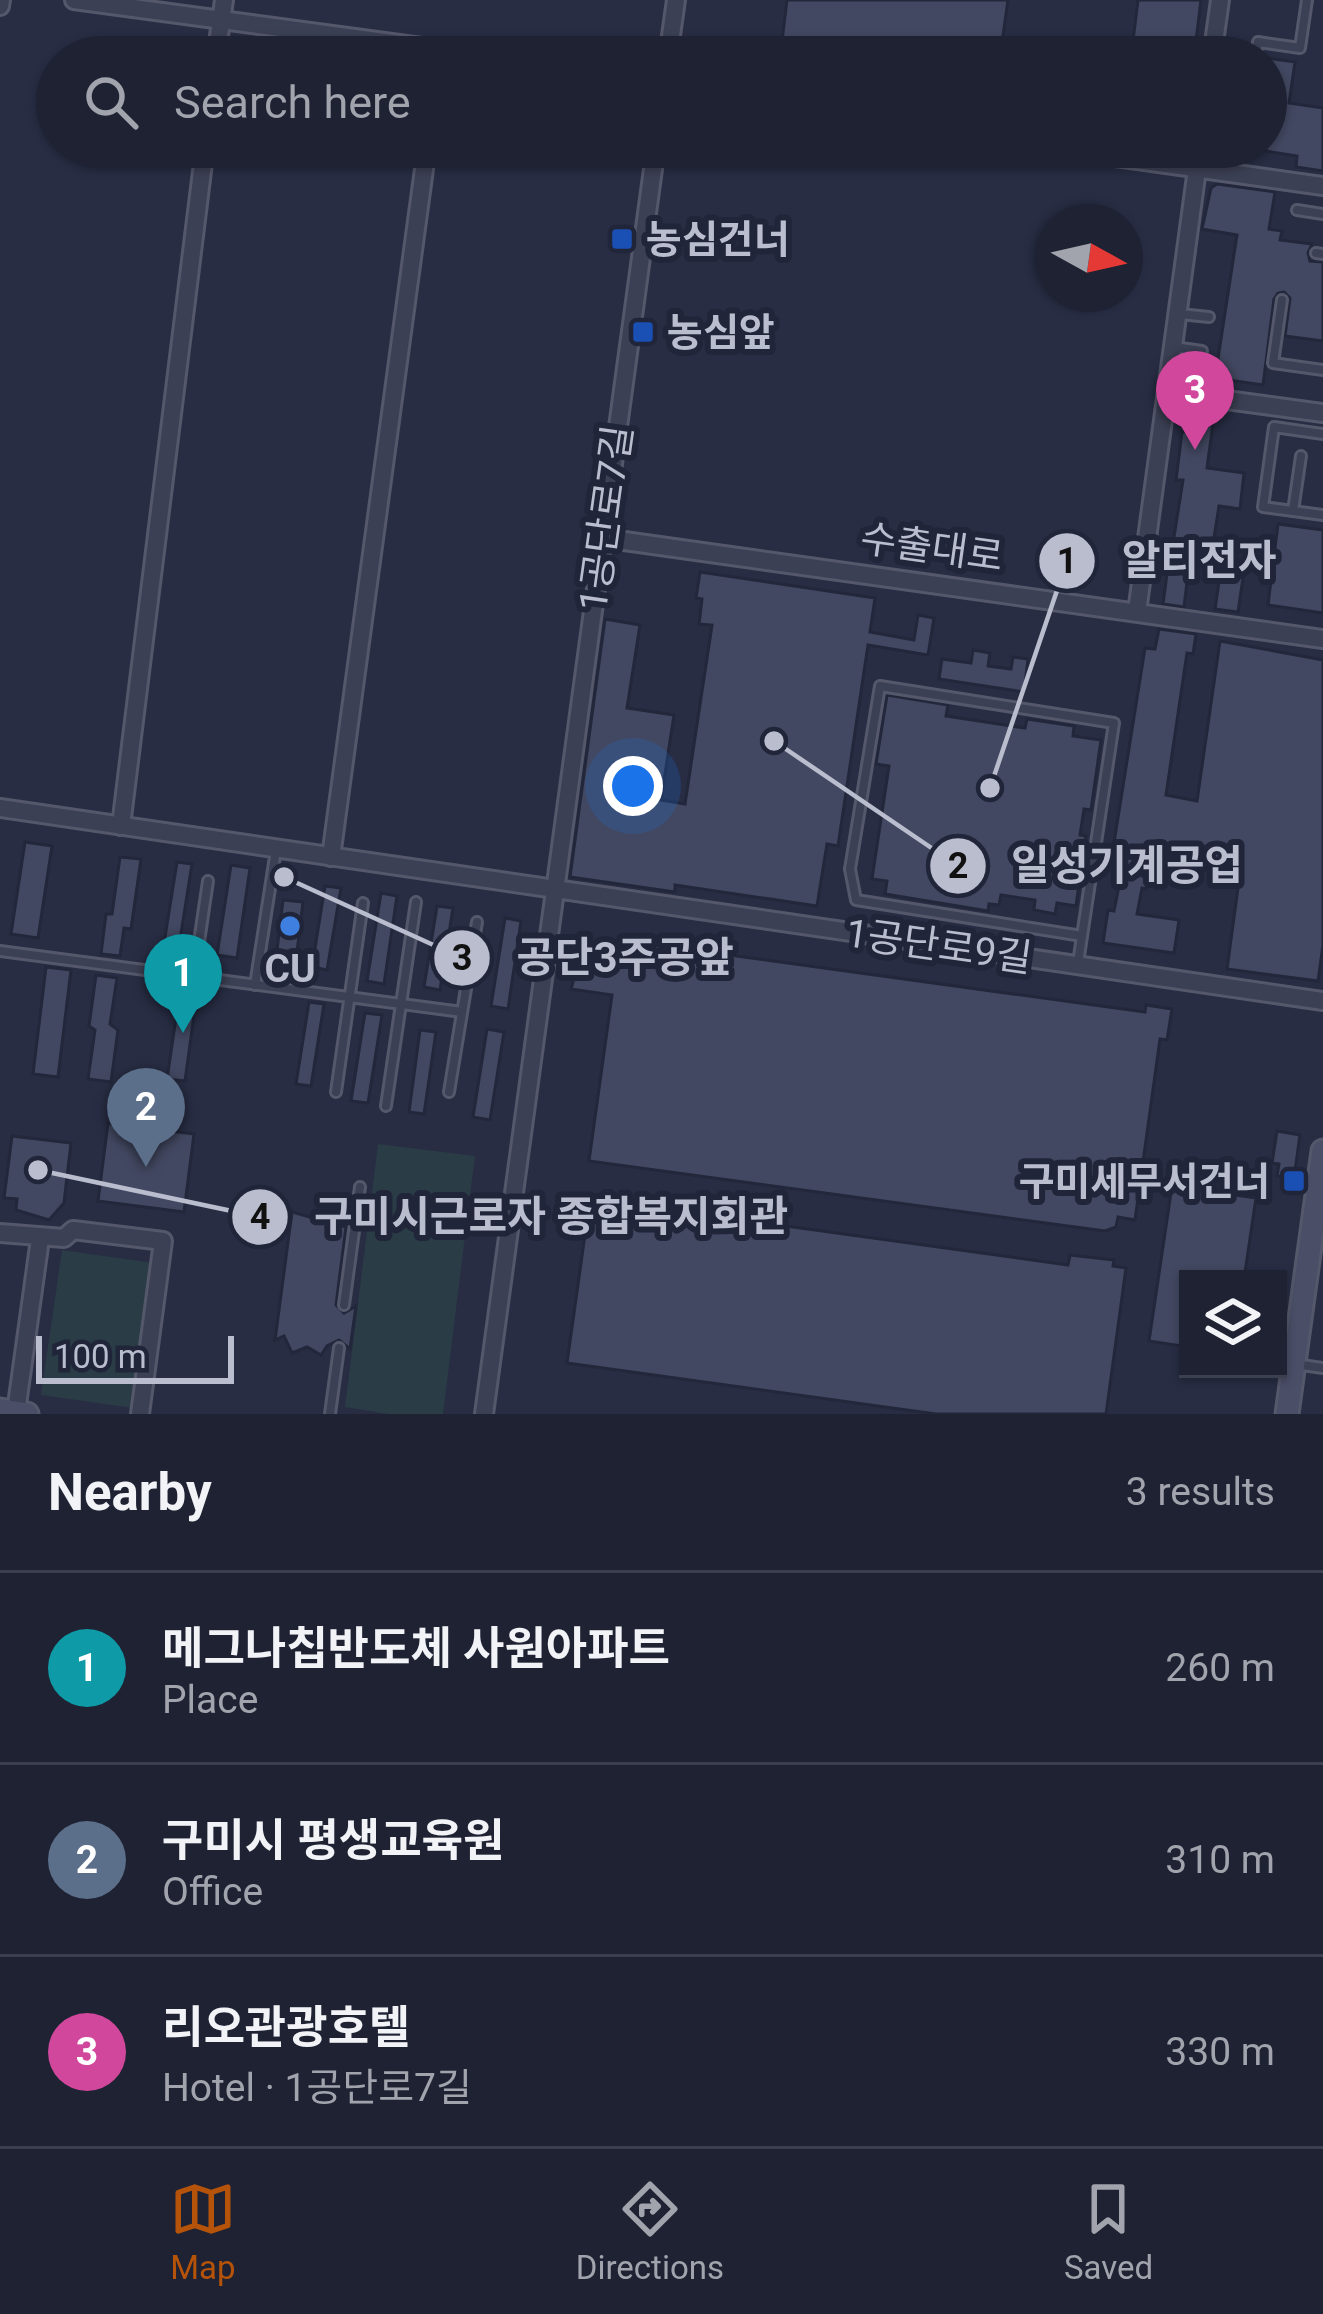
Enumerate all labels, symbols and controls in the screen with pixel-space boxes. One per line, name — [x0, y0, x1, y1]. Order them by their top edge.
search box — [36, 36, 1287, 168]
icon: search — [78, 69, 144, 135]
text: Search here — [174, 76, 411, 129]
north arrow — [1035, 204, 1143, 312]
place label: 농심건너 — [646, 217, 790, 263]
marker: 농심건너 — [609, 226, 635, 252]
place label: 농심앞 — [667, 310, 775, 356]
marker: 농심앞 — [630, 319, 656, 345]
pin: 3 — [1156, 351, 1234, 450]
street label: 1공단로7길 — [570, 422, 642, 614]
street label: 수출대로 — [858, 515, 1006, 581]
callout: 알티전자 — [1037, 522, 1300, 600]
text: 알티전자 — [1122, 536, 1276, 585]
text: 1 — [1057, 540, 1077, 582]
your location — [603, 756, 663, 816]
callout: 일성기계공업 — [928, 827, 1267, 905]
text: 일성기계공업 — [1011, 841, 1243, 890]
text: 2 — [948, 845, 968, 887]
street label: 1공단로9길 — [843, 910, 1035, 982]
marker: CU — [277, 913, 303, 939]
callout: 공단3주공앞 — [432, 919, 758, 997]
text: 공단3주공앞 — [516, 933, 734, 982]
pin: 1 — [144, 934, 222, 1033]
text: 3 — [452, 937, 472, 979]
place label: CU — [264, 946, 316, 992]
pin: 2 — [107, 1068, 185, 1167]
place label: 구미세무서건너 — [1019, 1159, 1270, 1205]
marker: 구미세무서건너 — [1281, 1168, 1307, 1194]
callout: 구미시근로자 종합복지회관 — [230, 1178, 812, 1256]
text: 구미시근로자 종합복지회관 — [314, 1192, 788, 1241]
text: 4 — [250, 1196, 270, 1238]
map controls — [1179, 1270, 1287, 1378]
button: layers — [1179, 1270, 1287, 1378]
scale bar — [36, 1330, 234, 1383]
text: 100 m — [54, 1337, 147, 1376]
text: Nearby — [48, 1463, 212, 1522]
text: 3 results — [1126, 1469, 1275, 1515]
text: 메그나칩반도체 사원아파트 — [162, 1622, 670, 1675]
text: 1 — [76, 1645, 98, 1691]
text: 260 m — [1165, 1645, 1275, 1691]
text: Place — [162, 1677, 258, 1723]
text: 구미시 평생교육원 — [162, 1814, 504, 1867]
text: 2 — [76, 1837, 98, 1883]
text: 310 m — [1165, 1837, 1275, 1883]
text: Office — [162, 1869, 263, 1915]
text: 리오관광호텔 — [162, 2001, 410, 2054]
text: 3 — [76, 2029, 98, 2075]
text: 330 m — [1165, 2029, 1275, 2075]
text: Hotel · 1공단로7길 — [162, 2065, 472, 2111]
tab: Map — [170, 2176, 236, 2287]
tab: Directions — [576, 2176, 724, 2287]
tab: Saved — [1064, 2176, 1153, 2287]

